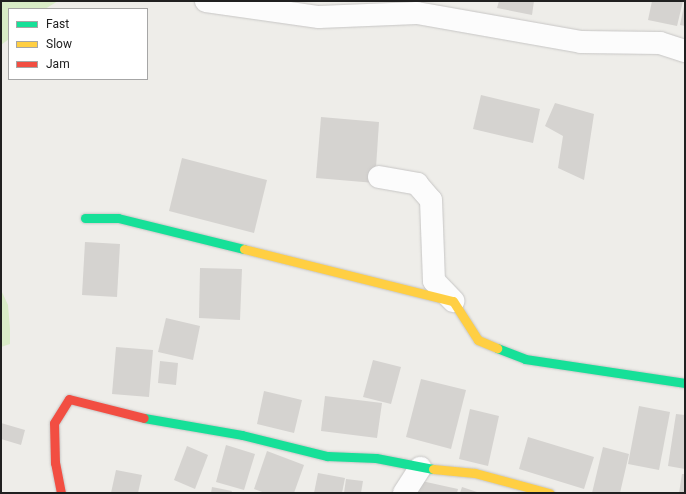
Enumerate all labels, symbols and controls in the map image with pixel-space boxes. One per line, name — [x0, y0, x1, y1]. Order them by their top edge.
legend — [8, 8, 148, 80]
text: Fast — [46, 17, 69, 31]
text: Slow — [46, 37, 72, 51]
text: Jam — [46, 57, 70, 71]

